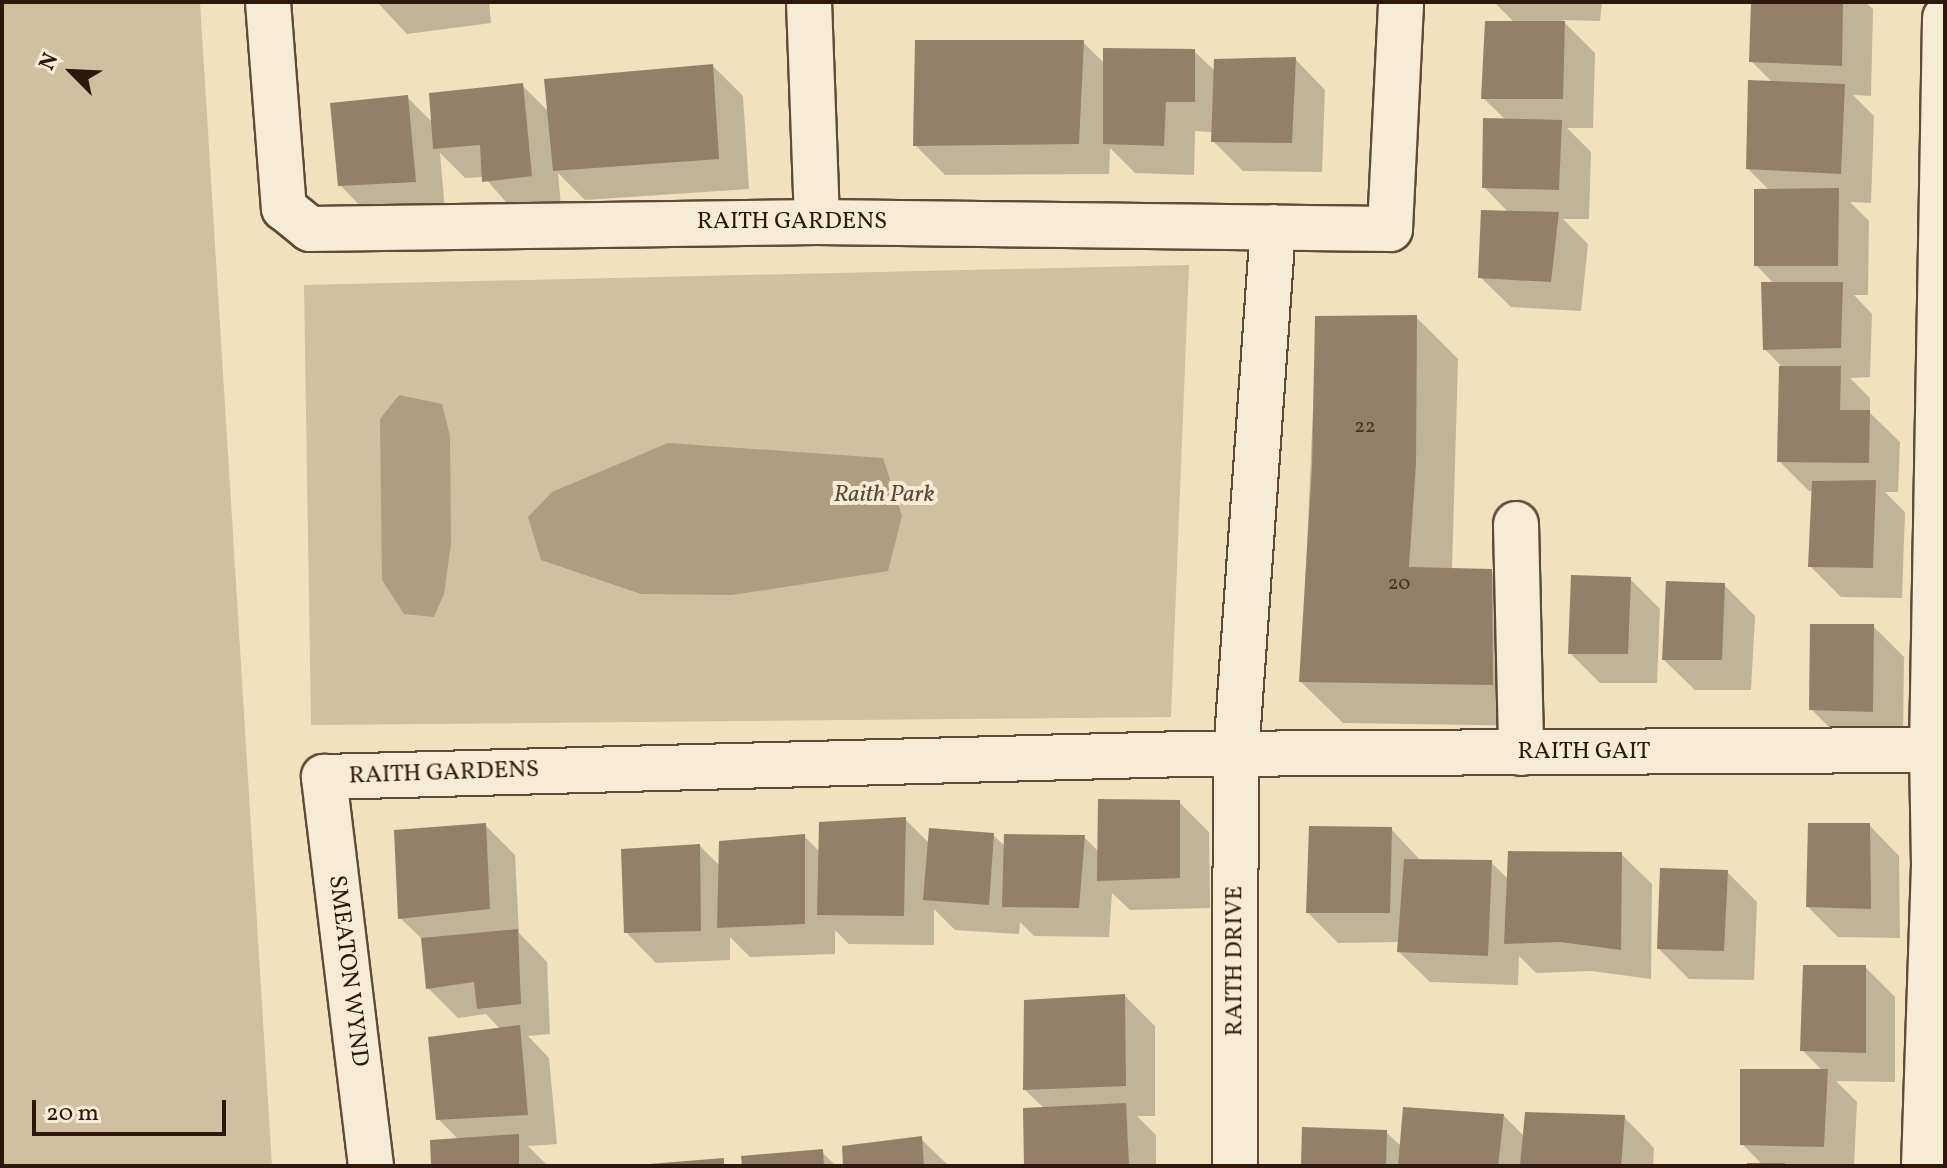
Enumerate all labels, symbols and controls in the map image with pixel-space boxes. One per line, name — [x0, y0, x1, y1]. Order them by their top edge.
north arrow — [32, 32, 112, 112]
text: N — [32, 48, 67, 76]
street label: RAITH GARDENS — [697, 209, 887, 237]
house number: 22 — [1354, 415, 1376, 439]
park label: Raith Park — [833, 482, 935, 510]
house number: 20 — [1388, 572, 1410, 596]
street label: RAITH GAIT — [1517, 739, 1651, 767]
street label: RAITH GARDENS — [348, 756, 540, 792]
street label: SMEATON WYND — [321, 873, 373, 1069]
street label: RAITH DRIVE — [1222, 886, 1250, 1036]
scale bar — [36, 1084, 230, 1134]
text: 20 m — [46, 1097, 99, 1131]

